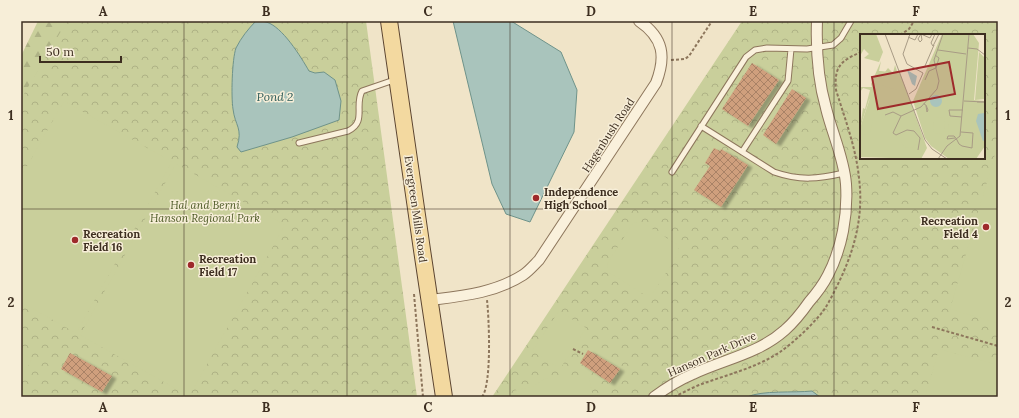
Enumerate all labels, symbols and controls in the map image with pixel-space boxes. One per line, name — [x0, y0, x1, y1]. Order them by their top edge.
text: A — [99, 3, 108, 20]
text: B — [262, 3, 271, 20]
text: C — [424, 3, 433, 20]
text: D — [586, 3, 596, 20]
text: E — [749, 3, 757, 20]
text: F — [912, 3, 920, 20]
inset map — [860, 34, 985, 159]
scale bar — [40, 38, 121, 64]
text: 50 m — [46, 44, 74, 59]
water label: Pond 2 — [257, 89, 293, 104]
street label: Hagenbush Road — [579, 95, 637, 175]
text: 1 — [8, 107, 14, 124]
text: 1 — [1005, 107, 1011, 124]
street label: Evergreen Mills Road — [402, 155, 430, 264]
place label: Independence High School — [544, 185, 618, 212]
marker: Independence High School — [531, 193, 541, 203]
park label: Hal and Berni Hanson Regional Park — [150, 198, 260, 225]
place label: Recreation Field 4 — [921, 214, 978, 241]
marker: Recreation Field 4 — [981, 222, 991, 232]
place label: Recreation Field 16 — [83, 227, 140, 254]
marker: Recreation Field 16 — [70, 235, 80, 245]
place label: Recreation Field 17 — [199, 252, 256, 279]
marker: Recreation Field 17 — [186, 260, 196, 270]
text: 2 — [8, 294, 15, 311]
text: 2 — [1005, 294, 1012, 311]
street label: Hanson Park Drive — [666, 328, 758, 380]
text: A — [99, 399, 108, 416]
text: B — [262, 399, 271, 416]
text: C — [424, 399, 433, 416]
text: D — [586, 399, 596, 416]
text: E — [749, 399, 757, 416]
text: F — [912, 399, 920, 416]

